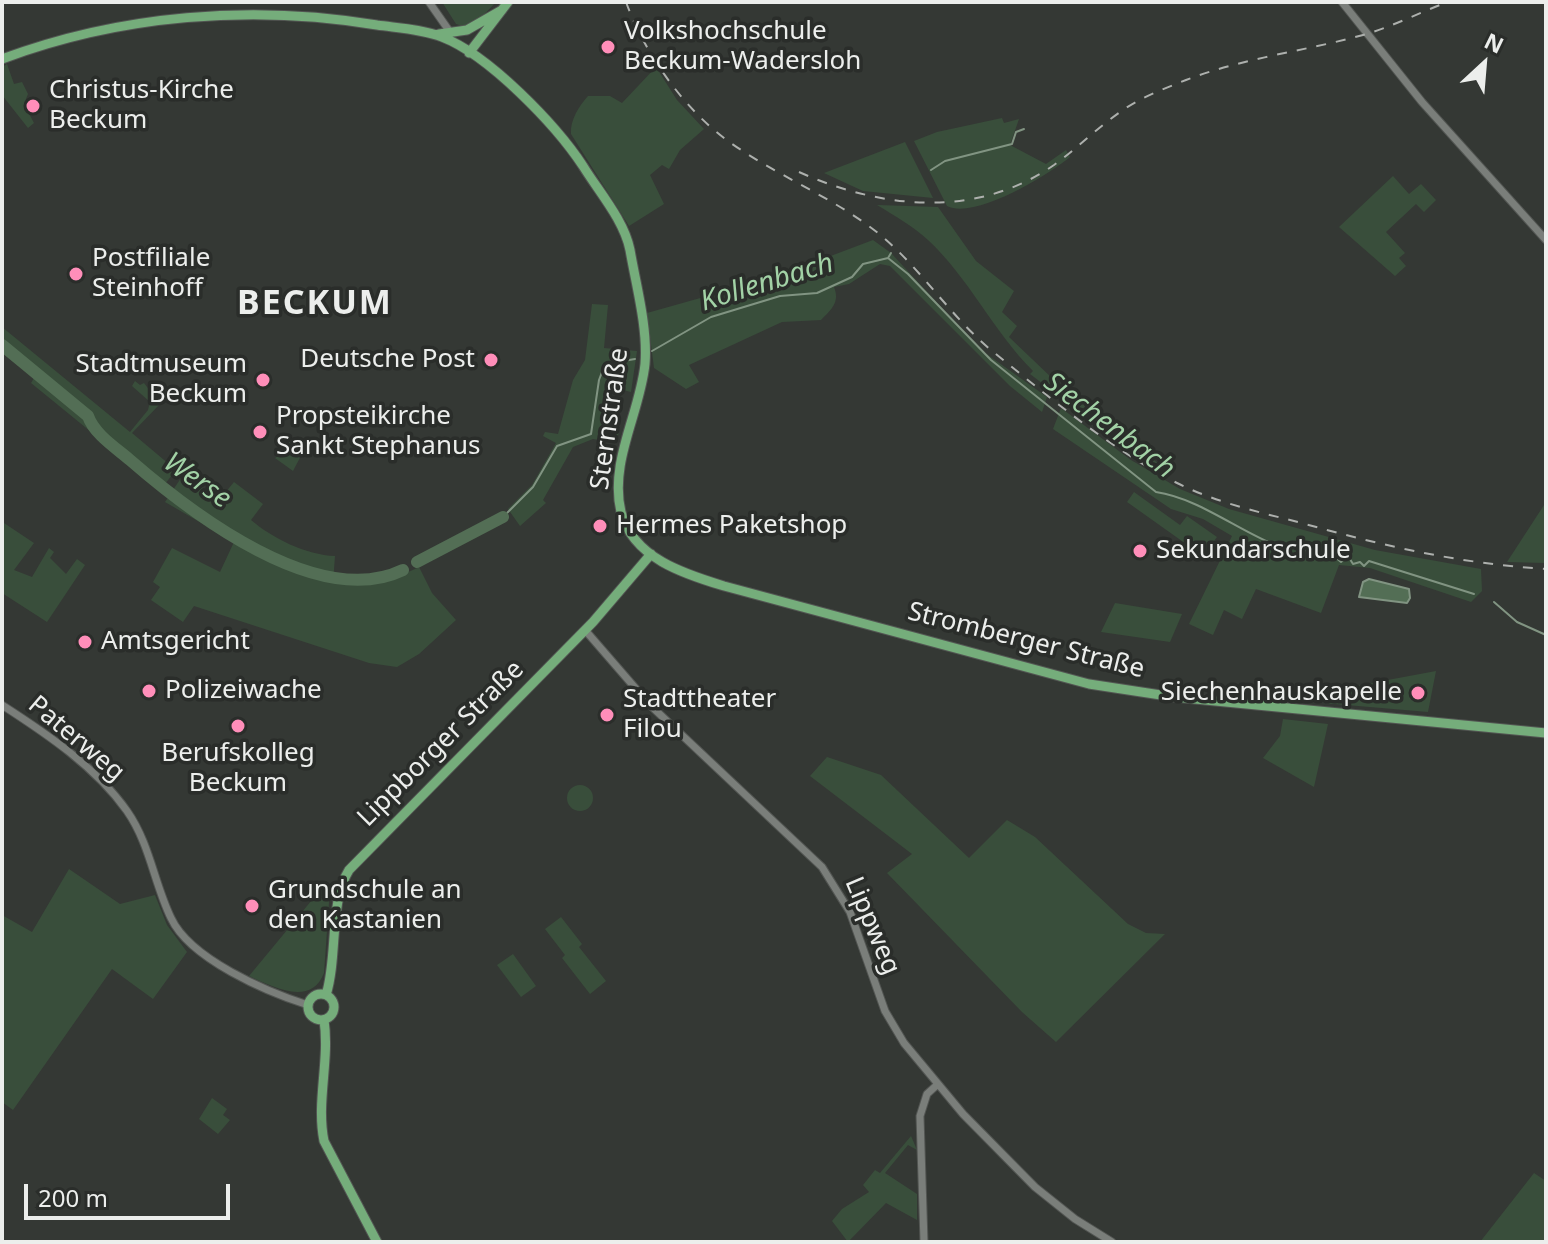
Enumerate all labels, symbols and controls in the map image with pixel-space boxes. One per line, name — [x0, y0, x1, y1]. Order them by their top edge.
place label: Volkshochschule Beckum-Wadersloh — [624, 16, 861, 78]
north arrow — [1444, 24, 1524, 104]
text: N — [1480, 25, 1509, 60]
marker: Volkshochschule Beckum-Wadersloh — [599, 38, 617, 56]
place label: Christus-Kirche Beckum — [49, 75, 234, 136]
marker: Christus-Kirche Beckum — [24, 97, 42, 115]
place label: Postfiliale Steinhoff — [92, 243, 210, 304]
water label: Kollenbach — [697, 247, 837, 319]
marker: Postfiliale Steinhoff — [67, 265, 85, 283]
district label: BECKUM — [237, 284, 393, 324]
place label: Deutsche Post — [300, 344, 475, 376]
street label: Sternstraße — [585, 346, 635, 492]
place label: Stadtmuseum Beckum — [76, 349, 247, 410]
marker: Deutsche Post — [482, 351, 500, 369]
water label: Siechenbach — [1037, 366, 1181, 486]
marker: Stadtmuseum Beckum — [254, 371, 272, 389]
place label: Propsteikirche Sankt Stephanus — [276, 401, 481, 462]
marker: Propsteikirche Sankt Stephanus — [251, 423, 269, 441]
water label: Werse — [157, 446, 237, 516]
place label: Hermes Paketshop — [616, 510, 847, 542]
marker: Hermes Paketshop — [591, 517, 609, 535]
place label: Sekundarschule — [1156, 535, 1351, 567]
marker: Sekundarschule — [1131, 542, 1149, 560]
street label: Stromberger Straße — [904, 597, 1148, 685]
place label: Amtsgericht — [101, 626, 250, 658]
marker: Amtsgericht — [76, 633, 94, 651]
street label: Lippborger Straße — [351, 654, 531, 834]
place label: Polizeiwache — [165, 675, 322, 707]
place label: Siechenhauskapelle — [1161, 677, 1402, 709]
marker: Polizeiwache — [140, 682, 158, 700]
place label: Stadttheater Filou — [623, 684, 776, 746]
marker: Siechenhauskapelle — [1409, 684, 1427, 702]
street label: Paterweg — [21, 690, 131, 788]
marker: Stadttheater Filou — [598, 706, 616, 724]
marker: Berufskolleg Beckum — [229, 717, 247, 735]
place label: Berufskolleg Beckum — [161, 738, 315, 800]
street label: Lippweg — [838, 873, 906, 979]
place label: Grundschule an den Kastanien — [268, 875, 462, 936]
marker: Grundschule an den Kastanien — [243, 897, 261, 915]
scale bar — [28, 1168, 234, 1218]
text: 200 m — [38, 1181, 108, 1214]

